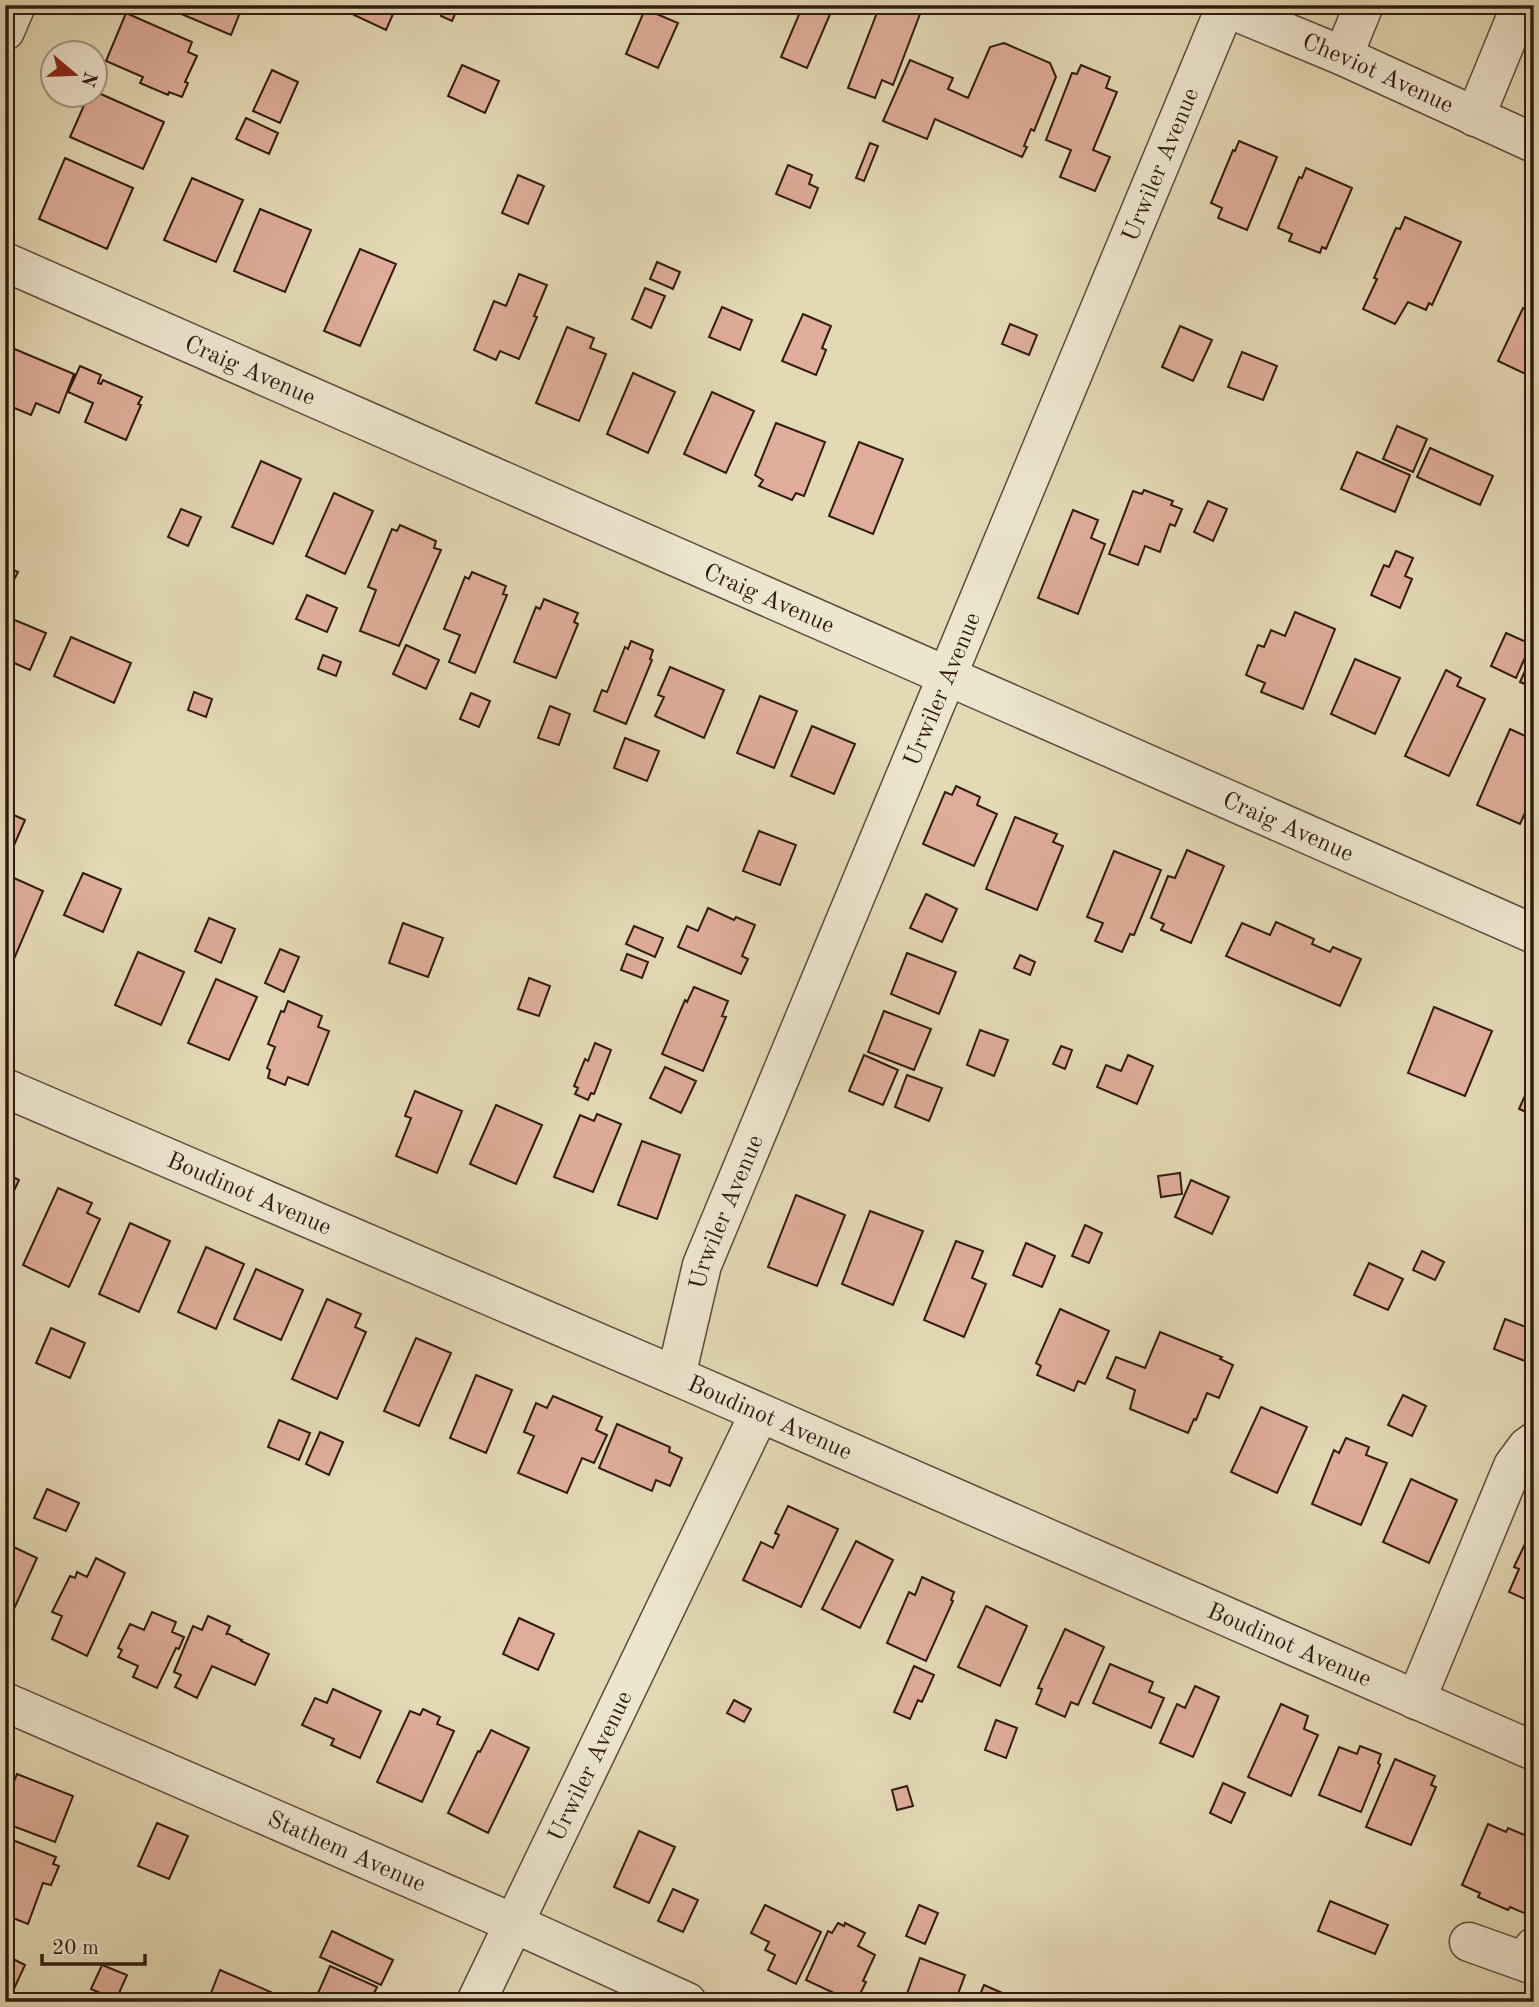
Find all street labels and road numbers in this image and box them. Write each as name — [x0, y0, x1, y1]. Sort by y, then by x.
street label: Cheviot Avenue — [1298, 30, 1457, 119]
street label: Urwiler Avenue — [1119, 85, 1204, 246]
street label: Craig Avenue — [181, 332, 319, 411]
street label: Craig Avenue — [700, 561, 838, 639]
street label: Urwiler Avenue — [901, 609, 986, 770]
street label: Craig Avenue — [1219, 789, 1357, 867]
street label: Urwiler Avenue — [687, 1132, 769, 1292]
street label: Boudinot Avenue — [163, 1149, 335, 1241]
street label: Boudinot Avenue — [684, 1373, 855, 1465]
street label: Boudinot Avenue — [1203, 1600, 1375, 1692]
street label: Urwiler Avenue — [545, 1688, 638, 1846]
street label: Stathem Avenue — [264, 1808, 429, 1897]

